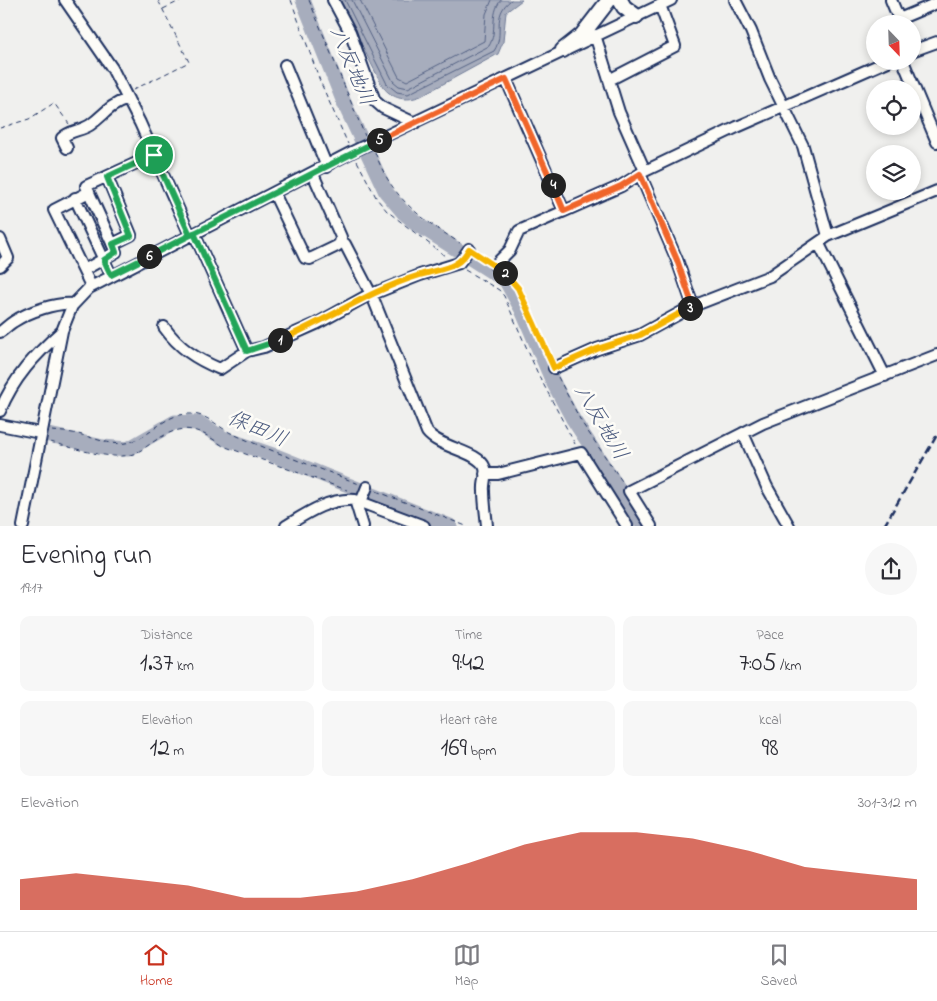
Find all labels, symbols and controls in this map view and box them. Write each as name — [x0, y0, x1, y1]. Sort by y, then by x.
north arrow — [866, 15, 921, 70]
map controls — [866, 15, 921, 200]
water label: 八反地川 — [321, 22, 381, 111]
button: locate — [866, 80, 921, 135]
pin: 5 — [366, 128, 392, 152]
text: 5 — [375, 130, 384, 151]
pin — [133, 134, 175, 176]
icon: arrive — [140, 141, 168, 169]
button: layers — [866, 145, 921, 200]
pin: 4 — [540, 172, 566, 198]
text: 4 — [551, 175, 556, 196]
pin: 6 — [136, 244, 162, 268]
text: 6 — [146, 246, 153, 267]
pin: 2 — [492, 260, 518, 286]
text: 2 — [502, 263, 509, 284]
pin: 3 — [678, 296, 702, 320]
text: 3 — [688, 298, 693, 319]
pin: 1 — [268, 328, 292, 352]
text: 1 — [278, 330, 283, 351]
water label: 八反地川 — [566, 379, 635, 467]
water label: 保田川 — [222, 404, 292, 456]
text: Evening run — [20, 536, 152, 577]
button: share — [865, 543, 917, 595]
text: 19:17 — [20, 576, 43, 600]
text: Distance — [141, 625, 193, 646]
text: Time — [455, 625, 482, 646]
text: Pace — [756, 625, 784, 646]
text: 1.37 — [140, 646, 173, 682]
text: 9:42 — [452, 646, 485, 682]
text: 7:05 — [739, 646, 777, 682]
text: km — [173, 656, 194, 677]
text: /km — [777, 656, 801, 677]
text: Elevation — [141, 710, 193, 731]
text: Heart rate — [440, 710, 497, 731]
text: kcal — [759, 710, 781, 731]
text: 12 — [149, 731, 170, 767]
text: 169 — [441, 731, 467, 767]
text: 98 — [762, 731, 779, 767]
text: m — [170, 741, 184, 762]
text: bpm — [467, 741, 496, 762]
text: Elevation — [20, 791, 79, 815]
text: 301–312 m — [858, 791, 917, 815]
tab: Home — [140, 941, 173, 992]
tab: Map — [453, 941, 481, 992]
tab: Saved — [760, 941, 797, 992]

